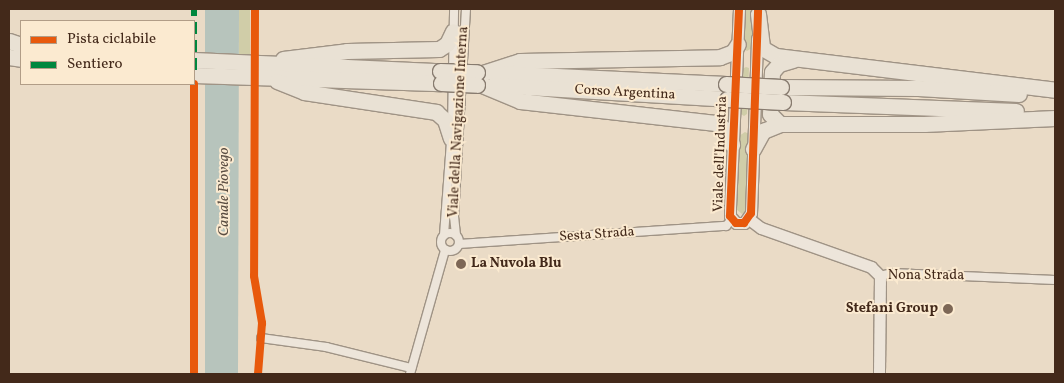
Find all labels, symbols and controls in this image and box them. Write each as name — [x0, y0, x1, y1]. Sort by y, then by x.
legend — [20, 20, 195, 85]
street label: Viale della Navigazione Interna — [446, 26, 472, 218]
text: Pista ciclabile — [67, 29, 156, 50]
text: Sentiero — [67, 54, 123, 75]
street label: Corso Argentina — [574, 82, 676, 104]
street label: Viale dell'Industria — [711, 96, 731, 212]
water label: Canale Piovego — [216, 148, 234, 236]
street label: Sesta Strada — [559, 224, 635, 246]
place label: La Nuvola Blu — [471, 256, 562, 272]
marker: La Nuvola Blu — [455, 258, 467, 270]
street label: Nona Strada — [888, 268, 964, 284]
place label: Stefani Group — [846, 301, 938, 317]
marker: Stefani Group — [942, 303, 954, 315]

